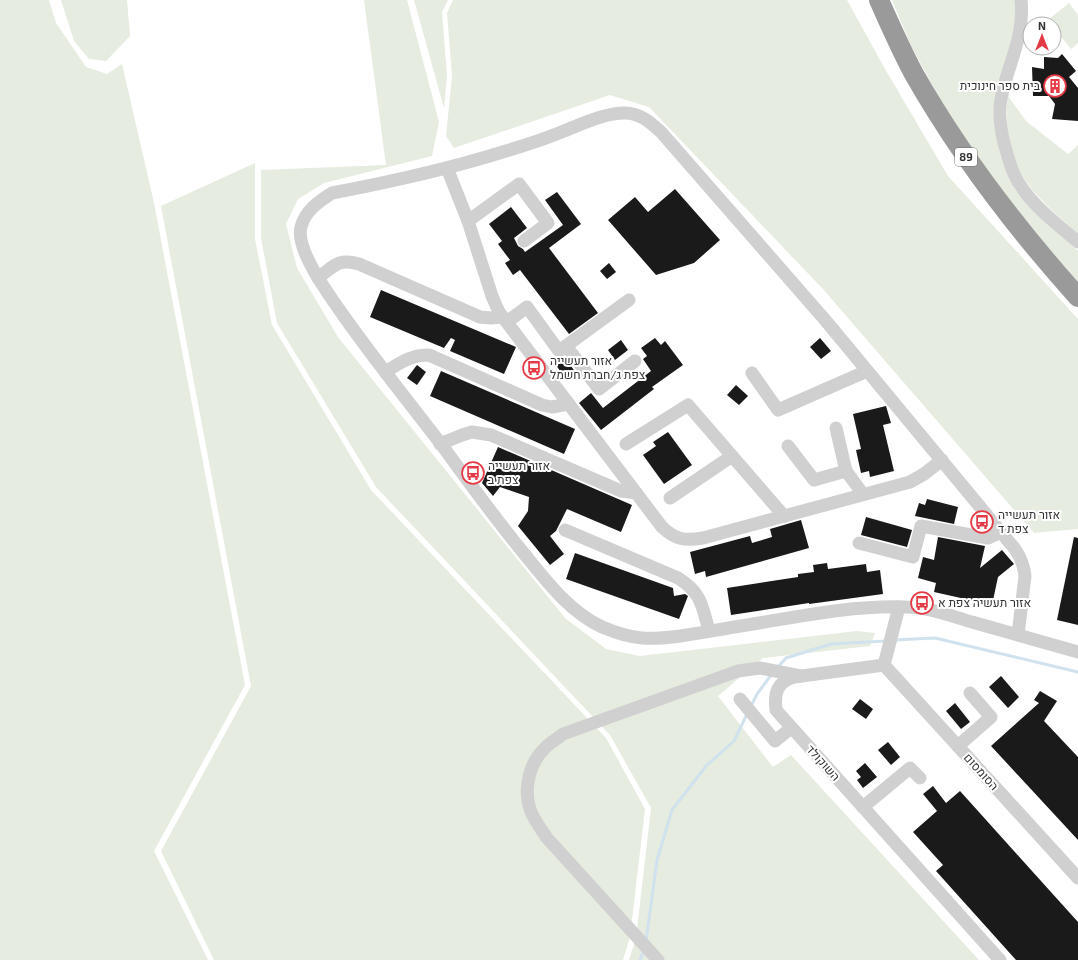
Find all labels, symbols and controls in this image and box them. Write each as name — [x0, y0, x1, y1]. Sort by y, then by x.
north arrow — [1022, 16, 1062, 56]
text: N — [1038, 19, 1046, 32]
building icon: בית ספר חינוכית — [1042, 73, 1068, 99]
place label: בית ספר חינוכית — [960, 78, 1041, 92]
road number: 89 — [955, 148, 977, 166]
place label: אזור תעשייה צפת ג/חברת חשמל — [550, 353, 646, 381]
bus stop icon: אזור תעשייה צפת ג/חברת חשמל — [521, 355, 547, 381]
place label: אזור תעשייה צפת ב — [488, 458, 551, 486]
bus stop icon: אזור תעשייה צפת ב — [460, 460, 486, 486]
place label: אזור תעשייה צפת ד — [998, 507, 1061, 535]
bus stop icon: אזור תעשייה צפת ד — [969, 509, 995, 535]
bus stop icon: אזור תעשיה צפת א — [909, 590, 935, 616]
place label: אזור תעשיה צפת א — [938, 595, 1032, 609]
street label: השוקולד — [804, 741, 844, 783]
street label: הסומסום — [962, 750, 1002, 793]

